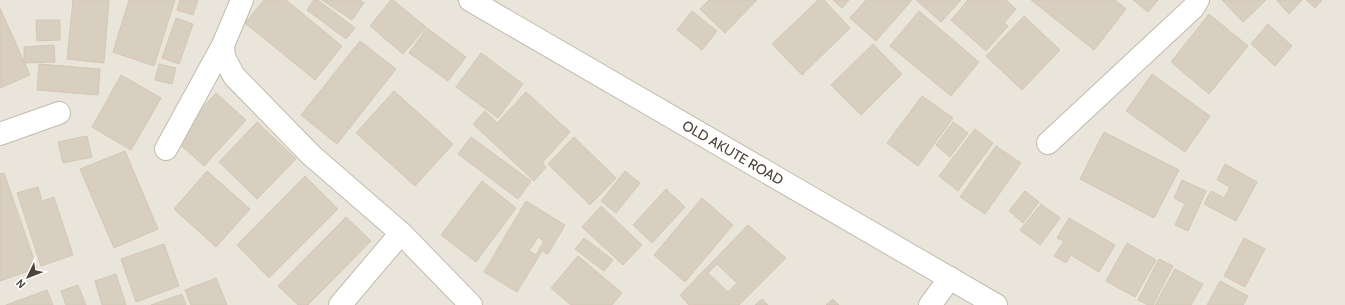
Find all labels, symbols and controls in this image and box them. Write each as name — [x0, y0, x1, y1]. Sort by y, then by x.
street label: OLD AKUTE ROAD — [679, 116, 787, 189]
north arrow — [8, 257, 48, 297]
text: N — [13, 276, 28, 291]

